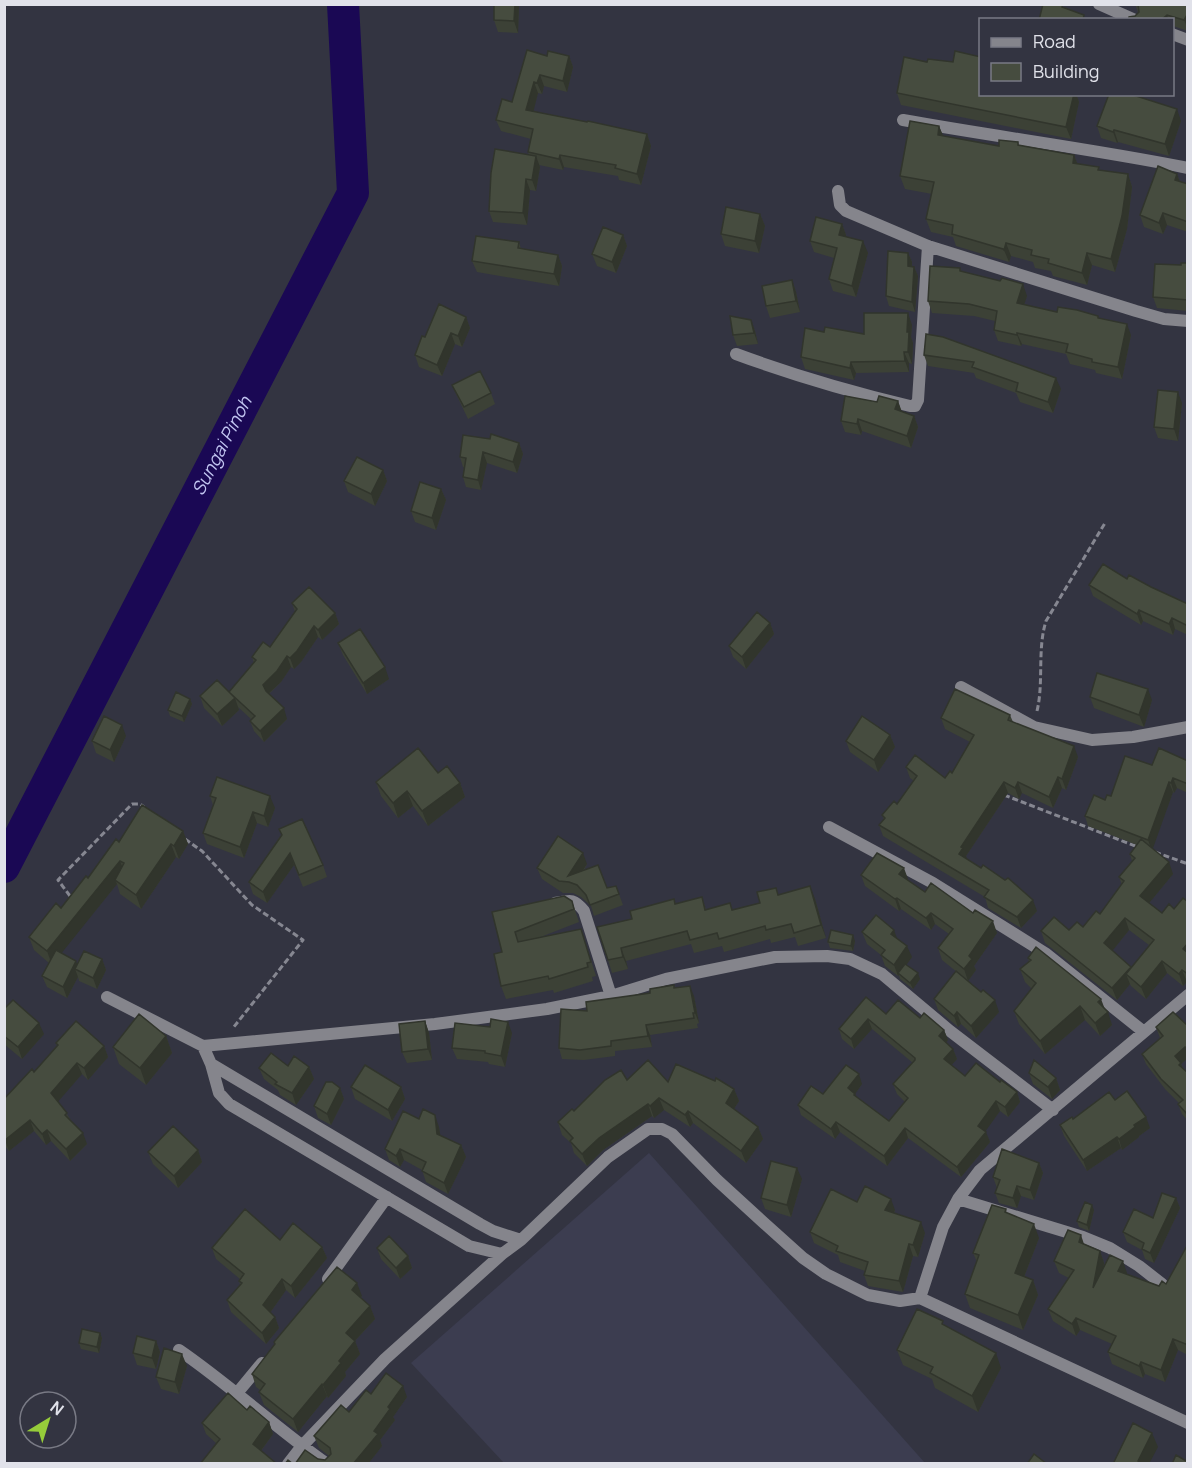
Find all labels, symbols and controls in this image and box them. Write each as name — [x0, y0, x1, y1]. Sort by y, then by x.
legend — [979, 18, 1174, 96]
text: Road — [1033, 29, 1076, 53]
text: Building — [1033, 59, 1099, 83]
water label: Sungai Pinoh — [186, 391, 257, 499]
north arrow — [18, 1390, 78, 1450]
text: N — [46, 1396, 69, 1420]

